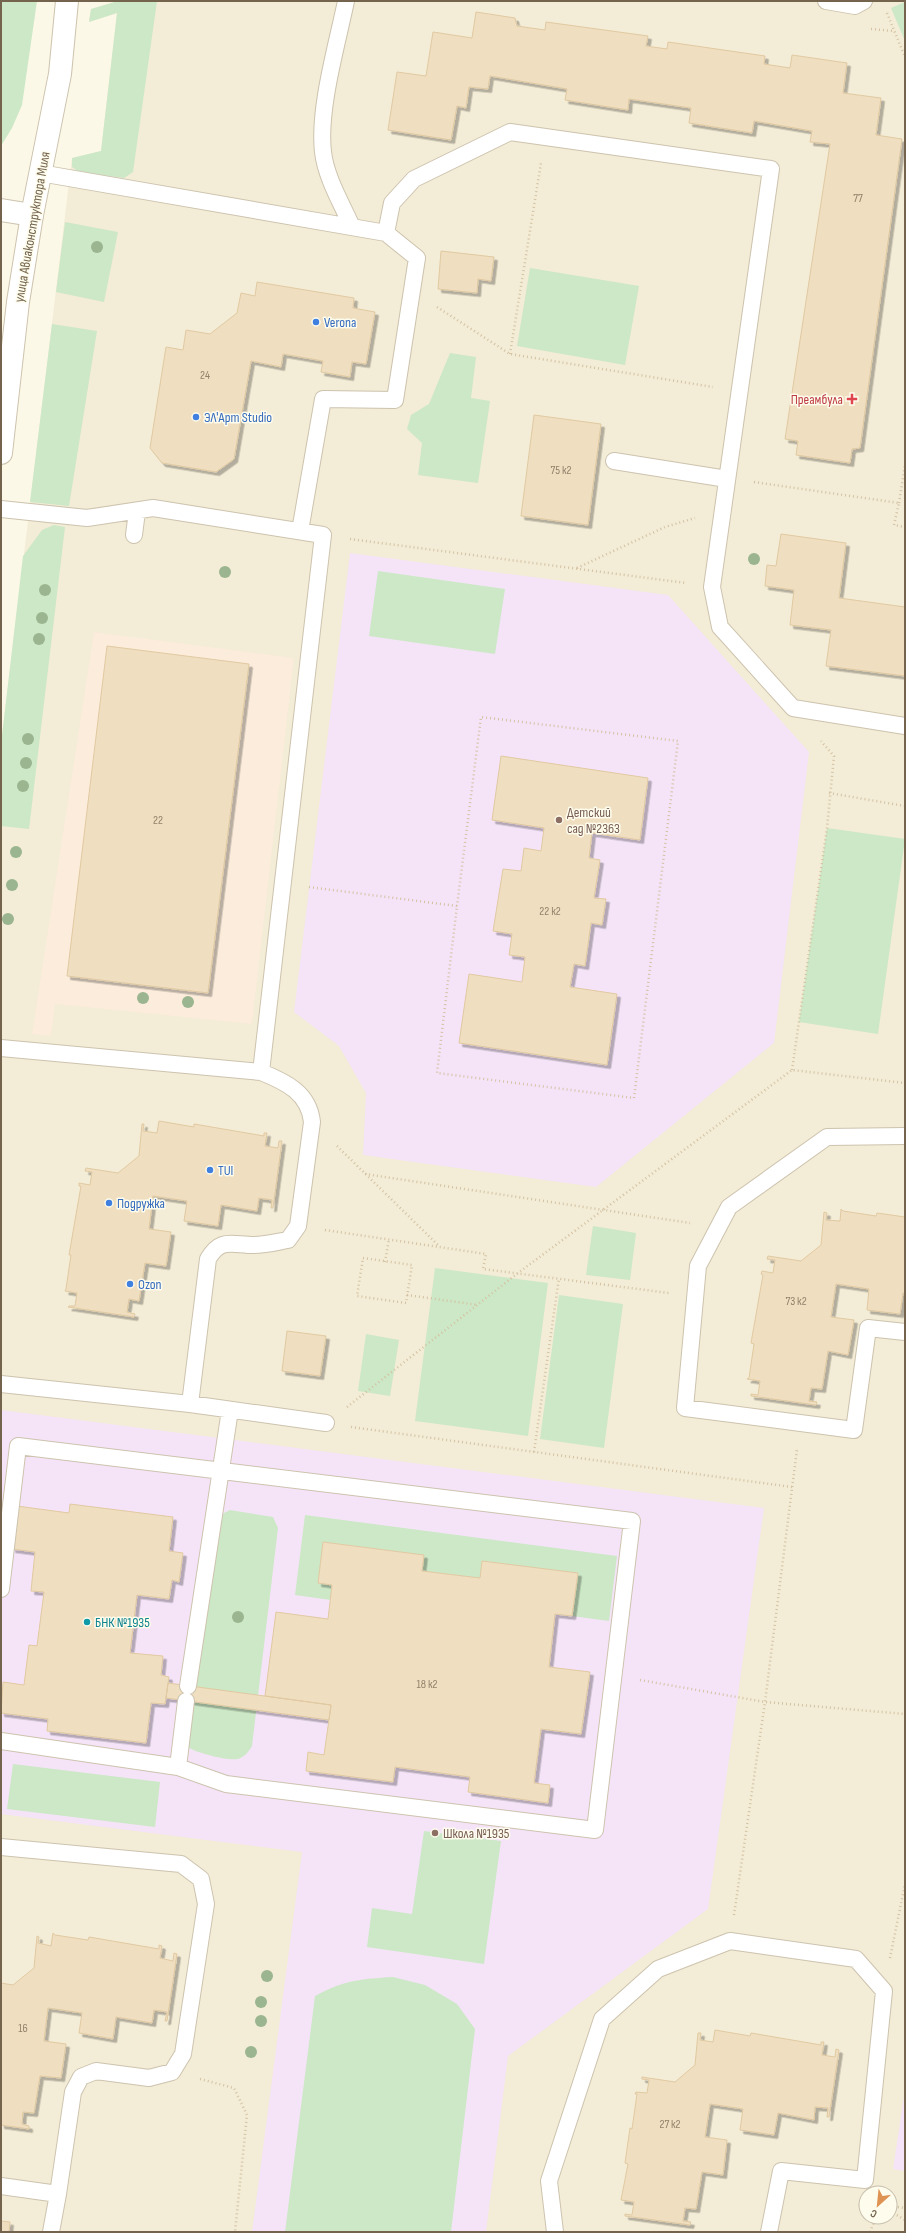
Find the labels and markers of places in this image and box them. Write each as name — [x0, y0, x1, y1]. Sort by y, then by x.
place label: Verona — [324, 314, 356, 331]
marker: Verona — [311, 317, 321, 327]
place label: Преамбула — [791, 391, 843, 408]
marker: Преамбула — [846, 393, 858, 405]
place label: ЭЛ'Арт Studio — [204, 409, 272, 426]
marker: ЭЛ'Арт Studio — [191, 412, 201, 422]
place label: Детский сад №2363 — [567, 804, 620, 837]
marker: Детский сад №2363 — [554, 815, 564, 825]
place label: TUI — [218, 1162, 233, 1179]
marker: TUI — [205, 1165, 215, 1175]
place label: Подружка — [117, 1195, 165, 1212]
marker: Подружка — [104, 1198, 114, 1208]
place label: Ozon — [138, 1276, 162, 1293]
marker: Ozon — [125, 1279, 135, 1289]
place label: БНК №1935 — [95, 1614, 150, 1631]
marker: БНК №1935 — [82, 1617, 92, 1627]
place label: Школа №1935 — [443, 1825, 510, 1842]
marker: Школа №1935 — [430, 1828, 440, 1838]

